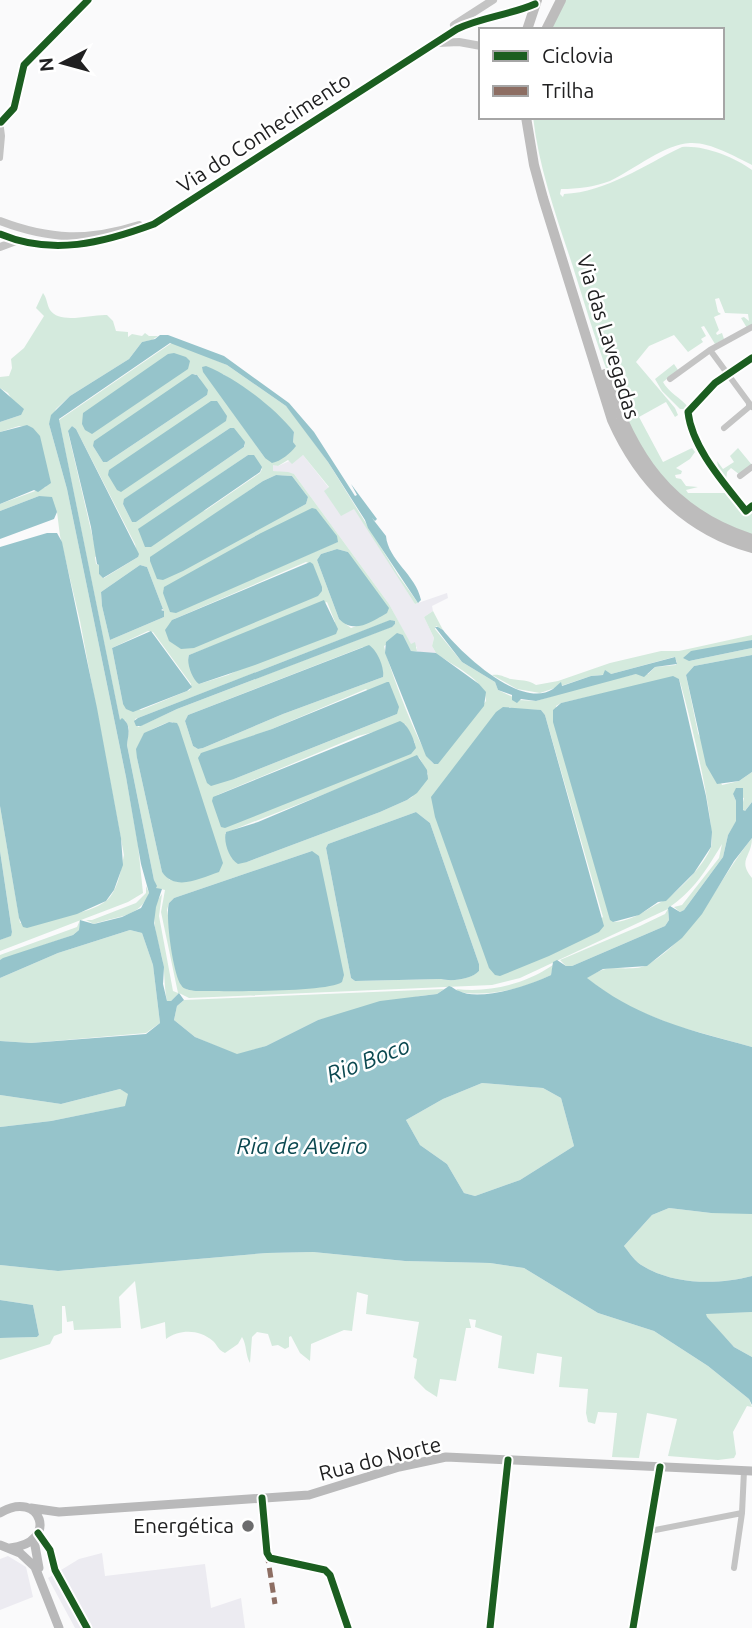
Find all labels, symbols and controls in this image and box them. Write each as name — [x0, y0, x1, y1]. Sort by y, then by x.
north arrow — [28, 28, 98, 98]
legend — [479, 28, 724, 119]
text: Ciclovia — [542, 43, 614, 67]
text: N — [34, 57, 58, 73]
street label: Via do Conhecimento — [172, 67, 355, 197]
text: Trilha — [542, 78, 594, 102]
street label: Via das Lavegadas — [573, 252, 645, 422]
water label: Rio Boco — [323, 1032, 413, 1087]
water label: Ria de Aveiro — [237, 1133, 367, 1158]
street label: Rua do Norte — [316, 1431, 443, 1485]
place label: Energética — [133, 1513, 234, 1537]
marker: Energética — [240, 1518, 256, 1534]

